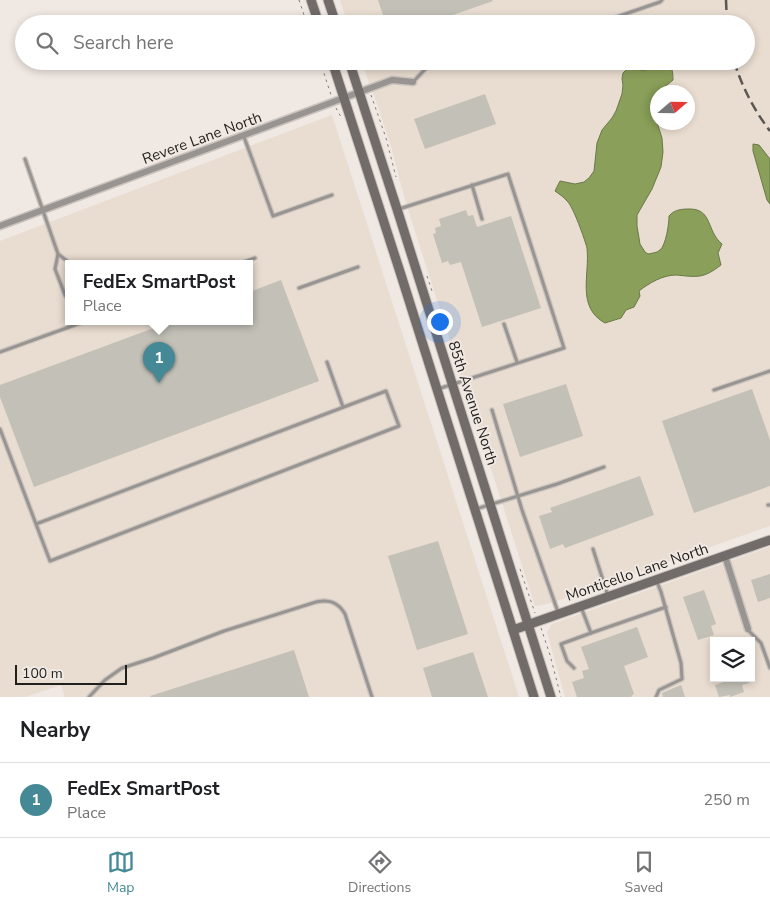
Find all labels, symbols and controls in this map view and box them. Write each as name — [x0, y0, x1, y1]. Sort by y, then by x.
search box — [15, 15, 755, 70]
icon: search — [33, 29, 61, 57]
text: Search here — [73, 30, 174, 56]
north arrow — [650, 85, 695, 130]
street label: Revere Lane North — [139, 107, 265, 169]
popup — [65, 260, 253, 325]
text: FedEx SmartPost — [83, 269, 235, 295]
text: Place — [83, 295, 122, 317]
your location — [427, 309, 453, 335]
street label: 85th Avenue North — [443, 338, 503, 468]
pin: 1 — [143, 342, 175, 383]
street label: Monticello Lane North — [563, 538, 711, 606]
map controls — [710, 637, 755, 682]
button: layers — [710, 637, 755, 682]
scale bar — [15, 662, 128, 685]
text: 100 m — [22, 664, 63, 683]
text: Nearby — [20, 716, 90, 744]
text: FedEx SmartPost — [67, 776, 220, 802]
text: 1 — [31, 789, 41, 811]
text: 250 m — [703, 789, 750, 811]
text: Place — [67, 802, 106, 824]
tab: Map — [107, 848, 135, 897]
tab: Directions — [348, 848, 411, 897]
tab: Saved — [625, 848, 663, 897]

